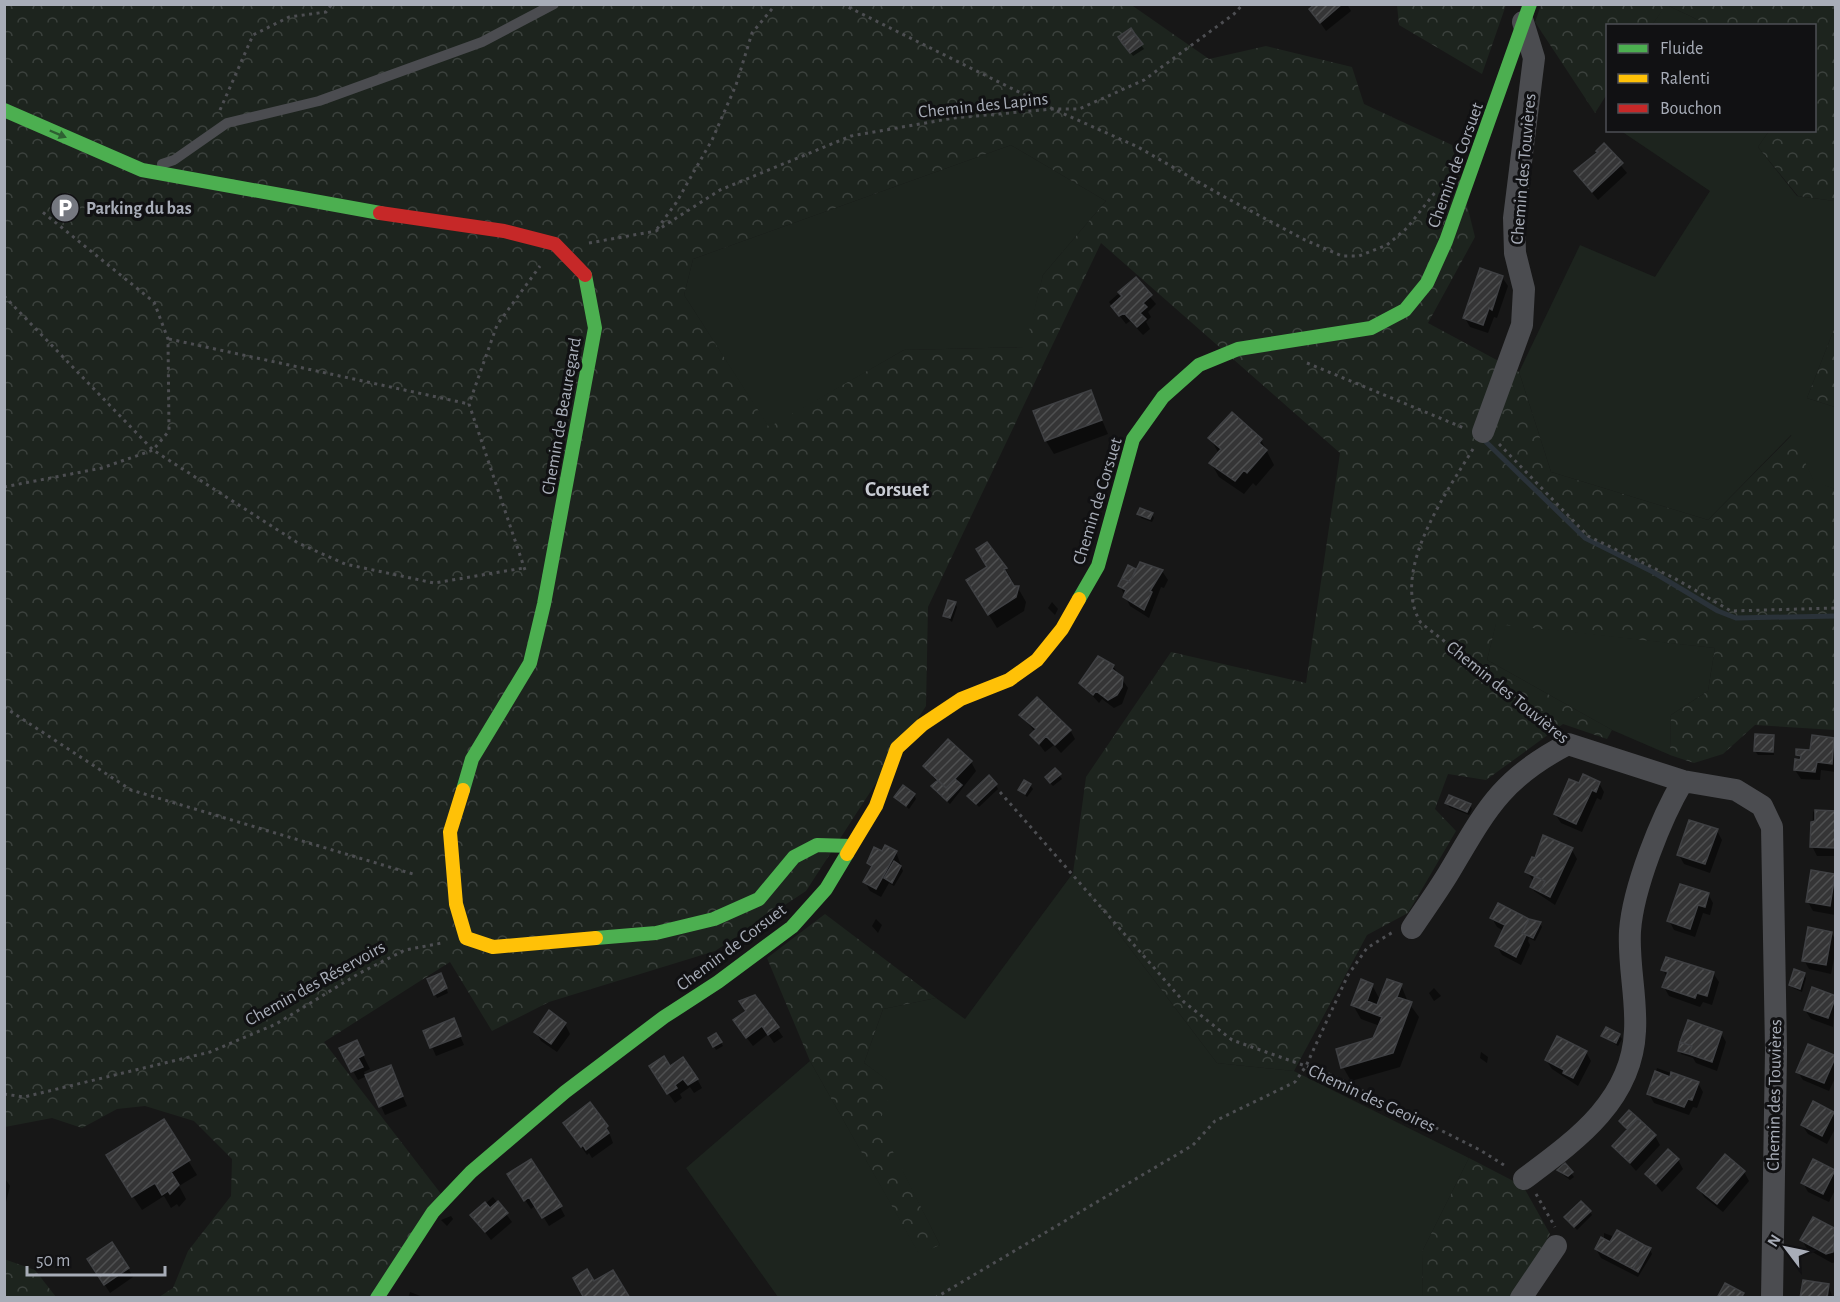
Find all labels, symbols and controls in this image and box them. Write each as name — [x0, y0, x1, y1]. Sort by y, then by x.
legend — [1606, 24, 1816, 132]
text: Fluide — [1660, 40, 1703, 58]
text: Ralenti — [1660, 70, 1710, 88]
street label: Chemin des Lapins — [917, 90, 1049, 122]
street label: Chemin des Touvières — [1508, 93, 1540, 245]
street label: Chemin de Corsuet — [1425, 100, 1487, 230]
text: Bouchon — [1660, 100, 1722, 118]
one-way arrow — [49, 130, 66, 139]
parking icon: Parking du bas — [49, 192, 81, 224]
place label: Parking du bas — [86, 200, 192, 218]
street label: Chemin de Beauregard — [539, 336, 585, 496]
street label: Chemin de Corsuet — [1070, 435, 1126, 567]
district label: Corsuet — [865, 479, 929, 500]
street label: Chemin des Touvières — [1443, 638, 1572, 748]
street label: Chemin de Corsuet — [673, 901, 790, 995]
street label: Chemin des Réservoirs — [242, 938, 388, 1030]
street label: Chemin des Touvières — [1765, 1019, 1785, 1171]
street label: Chemin des Geoires — [1305, 1062, 1438, 1136]
north arrow — [1756, 1218, 1816, 1278]
text: N — [1764, 1232, 1784, 1250]
scale bar — [27, 1239, 165, 1277]
text: 50 m — [36, 1252, 70, 1270]

